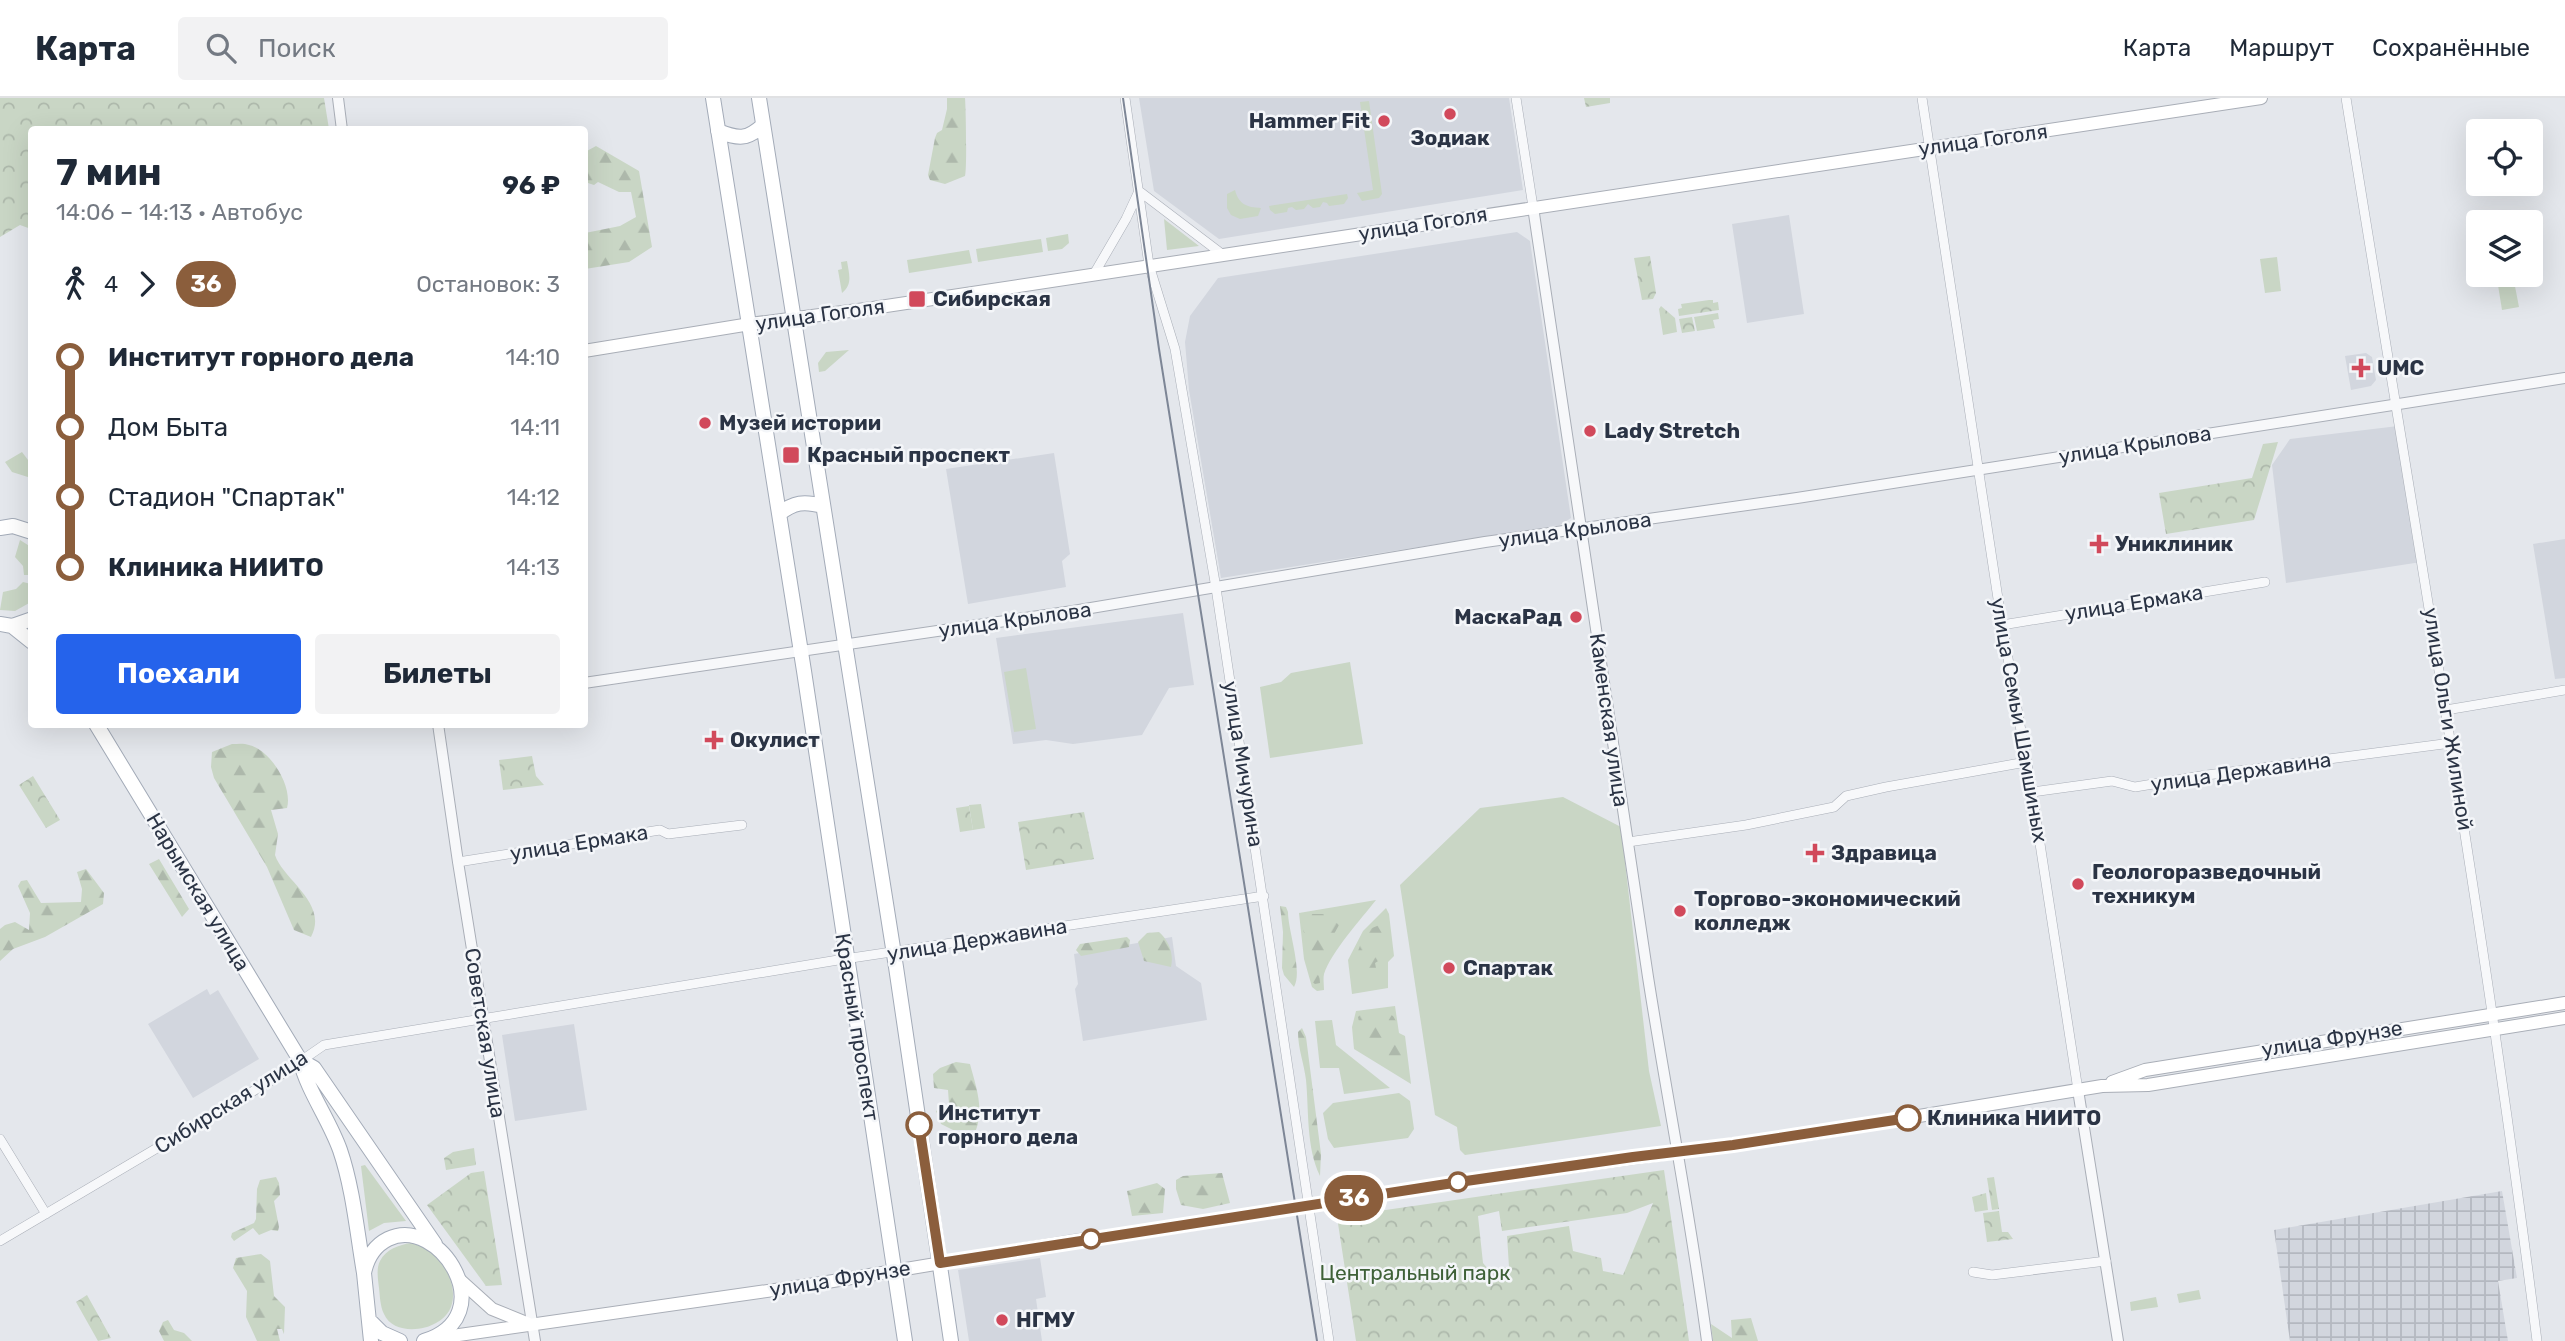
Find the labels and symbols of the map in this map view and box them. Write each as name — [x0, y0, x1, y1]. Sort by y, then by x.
marker: Зодиак — [1442, 106, 1458, 122]
place label: Hammer Fit — [1249, 108, 1370, 133]
marker: Hammer Fit — [1376, 113, 1392, 129]
street label: улица Гоголя — [1917, 118, 2049, 161]
place label: Зодиак — [1410, 125, 1490, 150]
street label: улица Гоголя — [1357, 201, 1489, 246]
place label: Сибирская — [933, 286, 1051, 311]
marker: Сибирская — [907, 289, 927, 309]
street label: улица Гоголя — [754, 293, 886, 336]
place label: UMC — [2377, 355, 2425, 380]
marker: UMC — [2351, 358, 2371, 378]
place label: Музей истории — [719, 410, 881, 435]
marker: Музей истории — [697, 415, 713, 431]
place label: Lady Stretch — [1604, 418, 1740, 443]
street label: улица Крылова — [2057, 420, 2213, 469]
marker: Lady Stretch — [1582, 423, 1598, 439]
place label: Красный проспект — [807, 442, 1010, 467]
marker: Красный проспект — [781, 445, 801, 465]
street label: улица Крылова — [1497, 506, 1653, 553]
place label: Униклиник — [2115, 531, 2234, 556]
marker: Униклиник — [2089, 534, 2109, 554]
street label: улица Ермака — [2063, 579, 2205, 626]
street label: улица Семьи Шамшиных — [1986, 595, 2053, 844]
street label: улица Крылова — [937, 596, 1093, 643]
place label: МаскаРад — [1454, 604, 1562, 629]
street label: улица Ольги Жилиной — [2419, 606, 2478, 832]
marker: МаскаРад — [1568, 609, 1584, 625]
street label: Каменская улица — [1585, 631, 1634, 808]
street label: улица Мичурина — [1218, 679, 1269, 849]
place label: Окулист — [730, 727, 820, 752]
marker: Окулист — [704, 730, 724, 750]
street label: улица Державина — [2149, 746, 2333, 797]
street label: Нарымская улица — [141, 808, 255, 975]
street label: улица Ермака — [508, 819, 650, 866]
place label: Здравица — [1831, 840, 1937, 865]
marker: Здравица — [1805, 843, 1825, 863]
place label: Геологоразведочный техникум — [2092, 859, 2321, 908]
marker: Геологоразведочный техникум — [2070, 876, 2086, 892]
place label: Торгово-экономический колледж — [1694, 886, 1961, 935]
marker: Торгово-экономический колледж — [1672, 903, 1688, 919]
street label: улица Державина — [885, 913, 1069, 966]
street label: Красный проспект — [830, 931, 885, 1123]
street label: Советская улица — [460, 946, 511, 1120]
place label: Спартак — [1463, 955, 1554, 980]
marker: Спартак — [1441, 960, 1457, 976]
street label: улица Фрунзе — [2260, 1015, 2404, 1062]
street label: Сибирская улица — [150, 1044, 312, 1159]
place label: Институт горного дела — [938, 1100, 1078, 1149]
marker: Клиника НИИТО — [1895, 1105, 1921, 1131]
place label: Клиника НИИТО — [1927, 1105, 2101, 1130]
marker: Институт горного дела — [906, 1112, 932, 1138]
unlabelled marker — [1448, 1172, 1468, 1192]
line badge: 36 — [1322, 1175, 1386, 1221]
unlabelled marker — [1081, 1229, 1101, 1249]
street label: улица Фрунзе — [768, 1255, 912, 1302]
park label: Центральный парк — [1320, 1260, 1510, 1285]
place label: НГМУ — [1016, 1307, 1075, 1332]
marker: НГМУ — [994, 1312, 1010, 1328]

